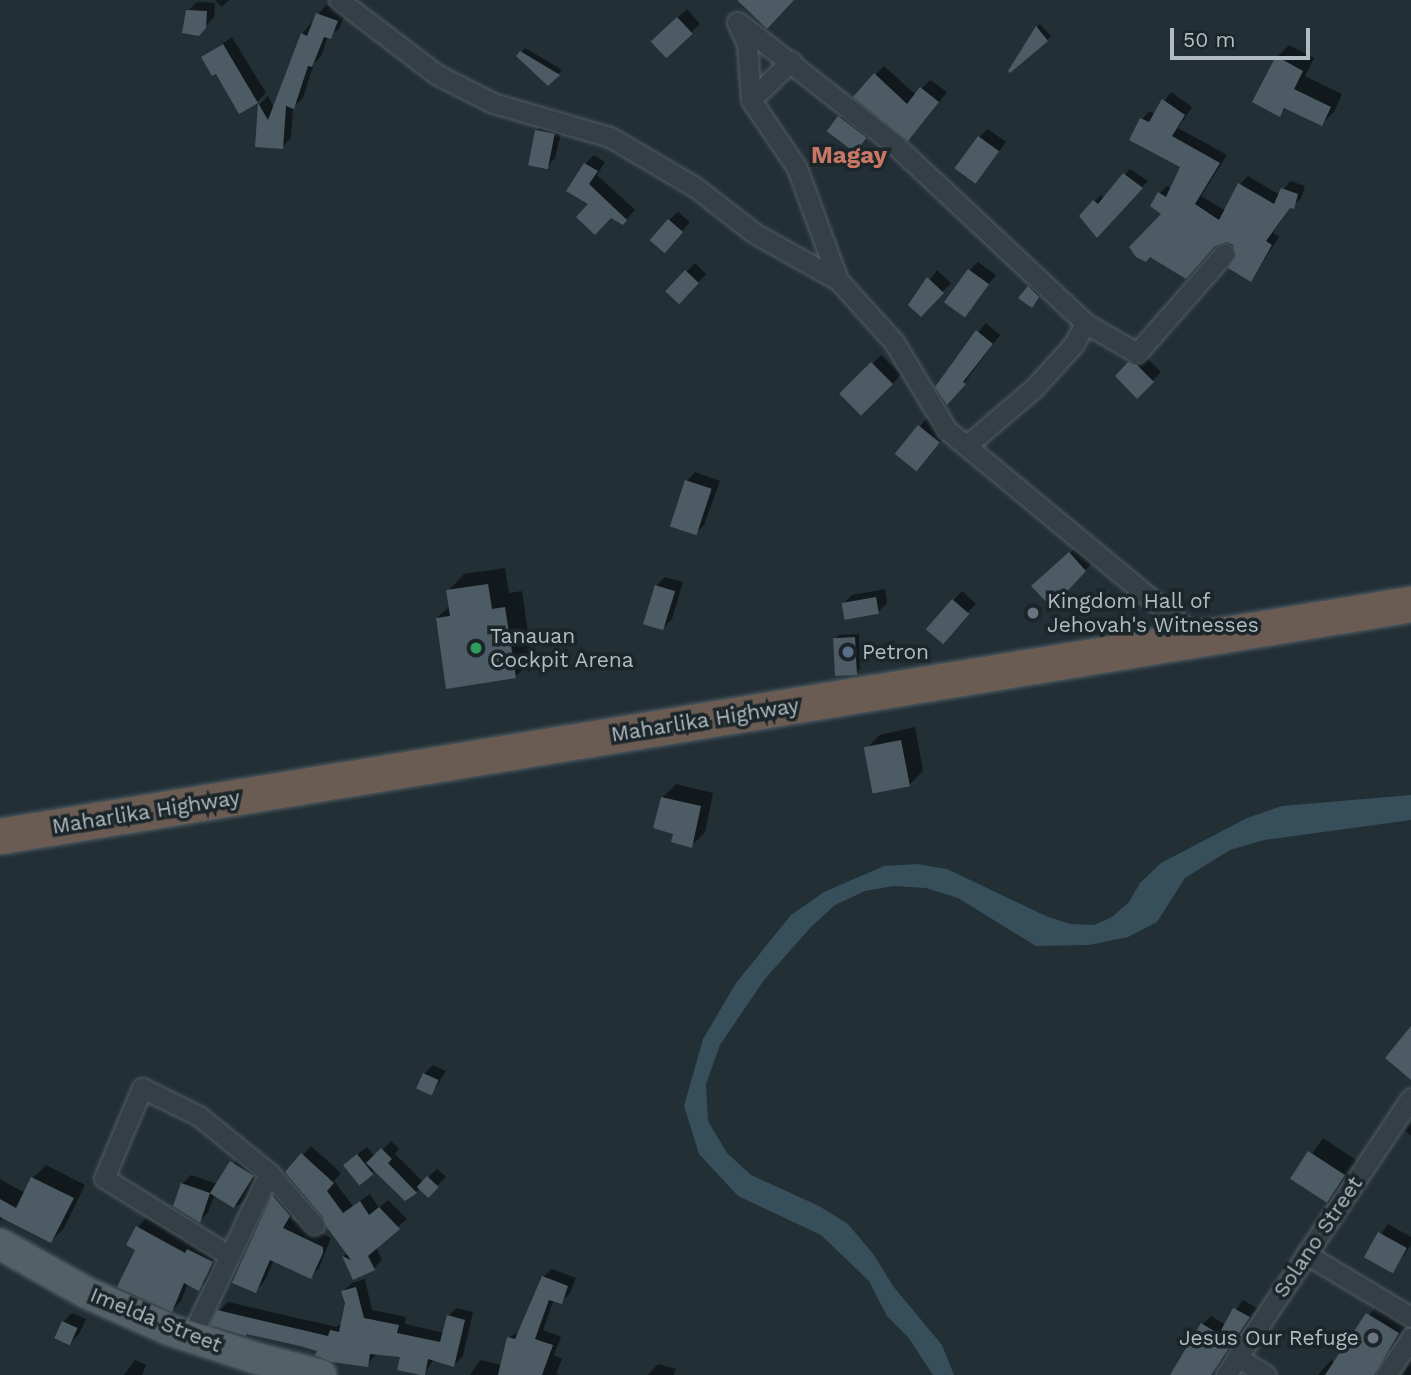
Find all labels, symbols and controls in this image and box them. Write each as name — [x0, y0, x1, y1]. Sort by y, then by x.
scale bar — [1173, 14, 1313, 58]
text: 50 m — [1183, 27, 1235, 52]
district label: Magay — [811, 142, 887, 170]
place label: Kingdom Hall of Jehovah's Witnesses — [1047, 588, 1259, 638]
marker: Kingdom Hall of Jehovah's Witnesses — [1025, 605, 1041, 621]
place label: Tanauan Cockpit Arena — [490, 623, 634, 673]
place label: Petron — [862, 639, 929, 665]
marker: Tanauan Cockpit Arena — [468, 640, 484, 656]
marker: Petron — [840, 644, 856, 660]
street label: Maharlika Highway — [609, 693, 801, 747]
street label: Maharlika Highway — [50, 785, 242, 839]
street label: Solano Street — [1268, 1172, 1368, 1302]
street label: Imelda Street — [86, 1282, 226, 1358]
place label: Jesus Our Refuge — [1178, 1325, 1359, 1351]
marker: Jesus Our Refuge — [1365, 1330, 1381, 1346]

